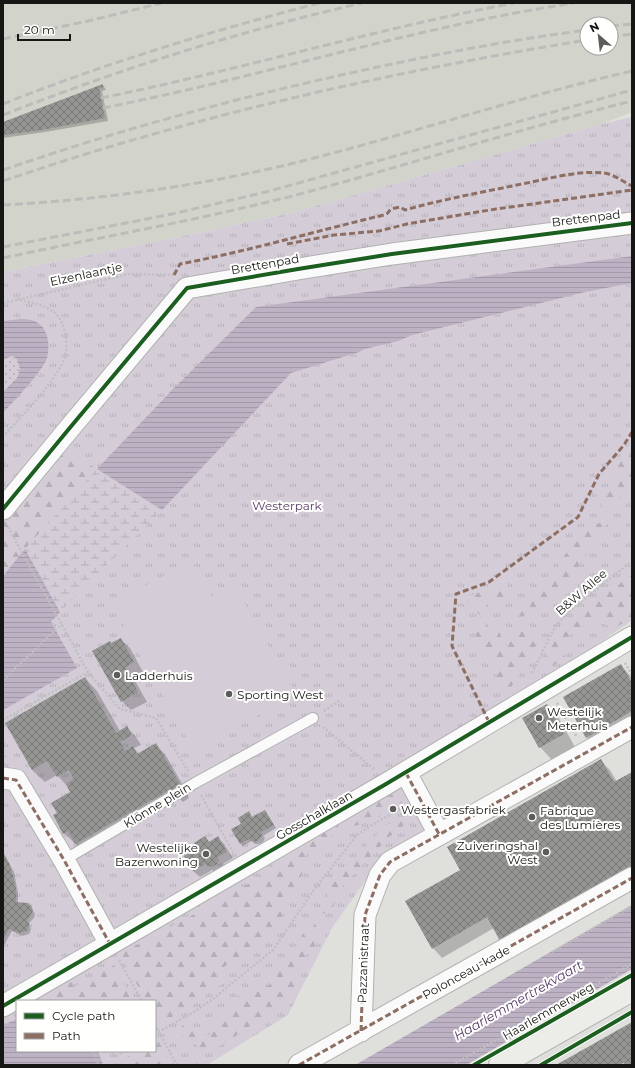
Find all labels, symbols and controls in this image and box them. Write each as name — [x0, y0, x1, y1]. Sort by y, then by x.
scale bar — [18, 16, 70, 42]
north arrow — [579, 16, 619, 56]
text: N — [587, 19, 602, 35]
text: 20 m — [24, 22, 55, 37]
street label: Brettenpad — [551, 206, 621, 230]
street label: Brettenpad — [230, 251, 300, 277]
street label: Elzenlaantje — [48, 259, 124, 289]
park label: Westerpark — [252, 498, 323, 513]
street label: B&W Allee — [552, 566, 610, 618]
place label: Ladderhuis — [125, 668, 193, 683]
marker: Ladderhuis — [112, 670, 122, 680]
place label: Sporting West — [237, 687, 323, 702]
marker: Sporting West — [224, 689, 234, 699]
place label: Westelijk Meterhuis — [547, 704, 608, 733]
marker: Westelijk Meterhuis — [534, 713, 544, 723]
street label: Klönne plein — [121, 779, 193, 831]
street label: Gosschalklaan — [273, 787, 355, 843]
place label: Westergasfabriek — [401, 802, 507, 817]
place label: Fabrique des Lumières — [540, 803, 621, 832]
marker: Westergasfabriek — [388, 804, 398, 814]
marker: Fabrique des Lumières — [527, 812, 537, 822]
place label: Zuiveringshal West — [457, 838, 538, 867]
place label: Westelijke Bazenwoning — [115, 840, 198, 869]
marker: Zuiveringshal West — [541, 847, 551, 857]
marker: Westelijke Bazenwoning — [201, 849, 211, 859]
street label: Pazzanistraat — [354, 922, 372, 1003]
street label: Polonceau-kade — [420, 942, 512, 1002]
water label: Haarlemmertrekvaart — [451, 956, 586, 1043]
street label: Haarlemmerweg — [500, 979, 596, 1043]
legend — [16, 1000, 156, 1052]
text: Cycle path — [52, 1008, 115, 1023]
text: Path — [52, 1028, 81, 1043]

